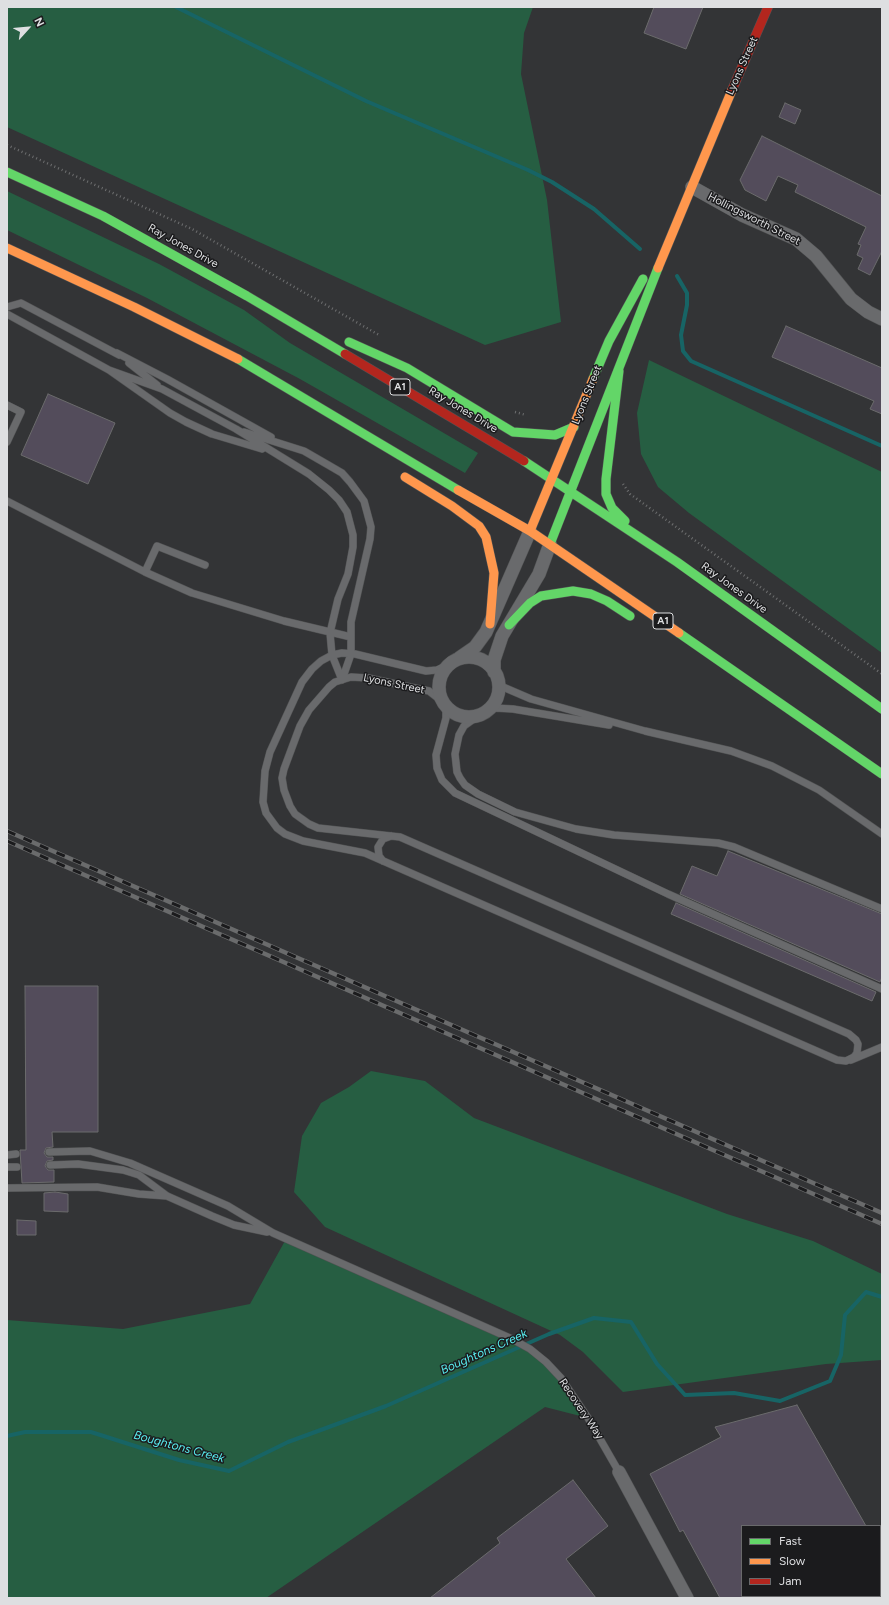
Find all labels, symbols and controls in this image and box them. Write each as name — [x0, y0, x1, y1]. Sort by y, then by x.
north arrow — [8, 8, 48, 48]
text: N — [31, 16, 47, 29]
street label: Lyons Street — [723, 35, 761, 97]
street label: Hollingsworth Street — [705, 190, 803, 248]
street label: Ray Jones Drive — [146, 221, 220, 271]
street label: Lyons Street — [569, 364, 605, 426]
road number: A1 — [390, 379, 410, 395]
street label: Ray Jones Drive — [426, 384, 500, 436]
street label: Ray Jones Drive — [698, 560, 770, 616]
road number: A1 — [653, 613, 673, 629]
street label: Lyons Street — [362, 671, 426, 697]
water label: Boughtons Creek — [438, 1326, 530, 1378]
street label: Recovery Way — [556, 1376, 606, 1442]
water label: Boughtons Creek — [132, 1428, 226, 1466]
legend — [741, 1525, 881, 1597]
text: Fast — [779, 1534, 802, 1548]
text: Slow — [779, 1554, 805, 1568]
text: Jam — [779, 1574, 802, 1588]

